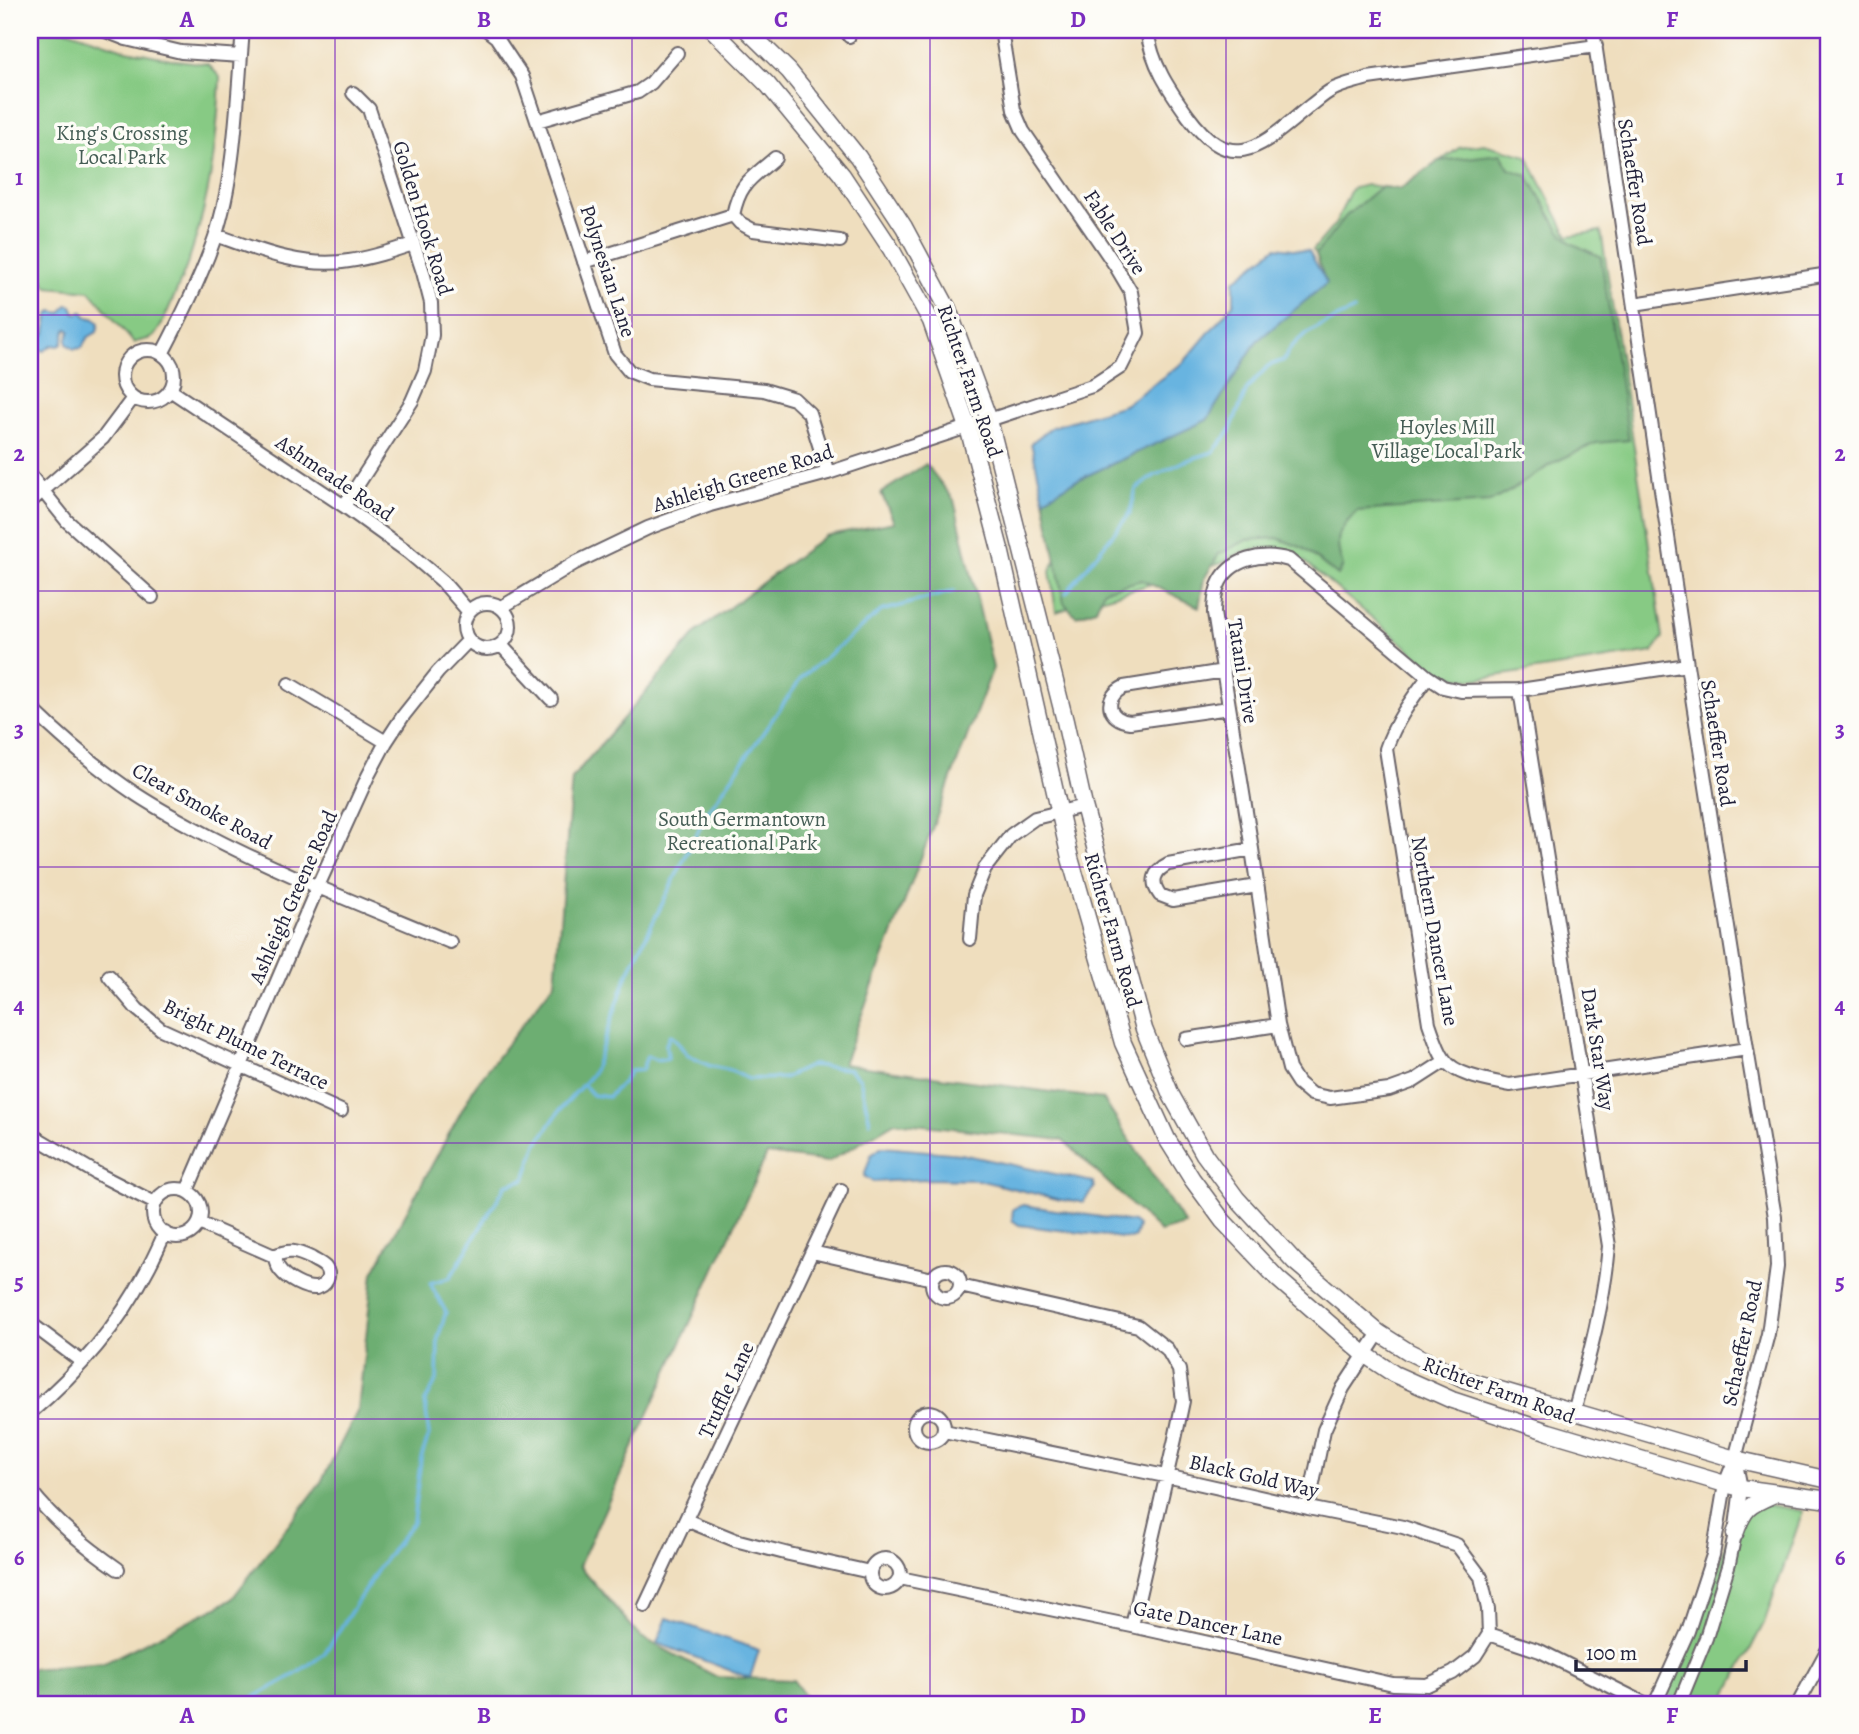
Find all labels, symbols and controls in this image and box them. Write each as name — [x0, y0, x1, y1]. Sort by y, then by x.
text: A — [179, 4, 195, 35]
text: B — [477, 4, 491, 35]
text: C — [774, 4, 788, 35]
text: D — [1070, 4, 1086, 35]
text: E — [1368, 4, 1382, 35]
text: F — [1666, 4, 1679, 35]
street label: Schaeffer Road — [1611, 116, 1659, 248]
park label: King's Crossing Local Park — [56, 119, 189, 171]
street label: Golden Hook Road — [386, 137, 460, 299]
text: 1 — [15, 162, 23, 193]
text: 1 — [1836, 162, 1844, 193]
street label: Fable Drive — [1077, 184, 1153, 280]
street label: Polynesian Lane — [573, 201, 643, 341]
street label: Richter Farm Road — [931, 301, 1010, 462]
park label: Hoyles Mill Village Local Park — [1371, 413, 1523, 465]
street label: Ashmeade Road — [269, 427, 400, 528]
street label: Ashleigh Greene Road — [648, 437, 837, 519]
text: 2 — [13, 438, 25, 469]
text: 2 — [1834, 438, 1846, 469]
street label: Tatani Drive — [1221, 617, 1265, 725]
street label: Schaeffer Road — [1694, 677, 1742, 809]
text: 3 — [14, 714, 24, 745]
text: 3 — [1835, 714, 1845, 745]
street label: Clear Smoke Road — [127, 756, 278, 856]
street label: Ashleigh Greene Road — [242, 805, 344, 989]
park label: South Germantown Recreational Park — [658, 805, 826, 857]
street label: Northern Dancer Lane — [1405, 834, 1465, 1028]
street label: Richter Farm Road — [1077, 849, 1149, 1012]
street label: Dark Star Way — [1574, 986, 1622, 1113]
text: 4 — [14, 990, 25, 1021]
text: 4 — [1835, 990, 1846, 1021]
street label: Bright Plume Terrace — [158, 992, 334, 1096]
text: 5 — [14, 1266, 24, 1297]
text: 5 — [1835, 1266, 1845, 1297]
street label: Schaeffer Road — [1715, 1277, 1769, 1409]
street label: Truffle Lane — [691, 1337, 761, 1443]
street label: Richter Farm Road — [1419, 1349, 1580, 1431]
street label: Black Gold Way — [1186, 1447, 1322, 1505]
text: 6 — [14, 1542, 25, 1573]
text: 6 — [1835, 1542, 1846, 1573]
street label: Gate Dancer Lane — [1131, 1594, 1285, 1652]
scale bar — [1576, 1629, 1745, 1673]
text: 100 m — [1586, 1639, 1637, 1667]
text: A — [179, 1700, 195, 1731]
text: B — [477, 1700, 491, 1731]
text: C — [774, 1700, 788, 1731]
text: D — [1070, 1700, 1086, 1731]
text: E — [1368, 1700, 1382, 1731]
text: F — [1666, 1700, 1679, 1731]

